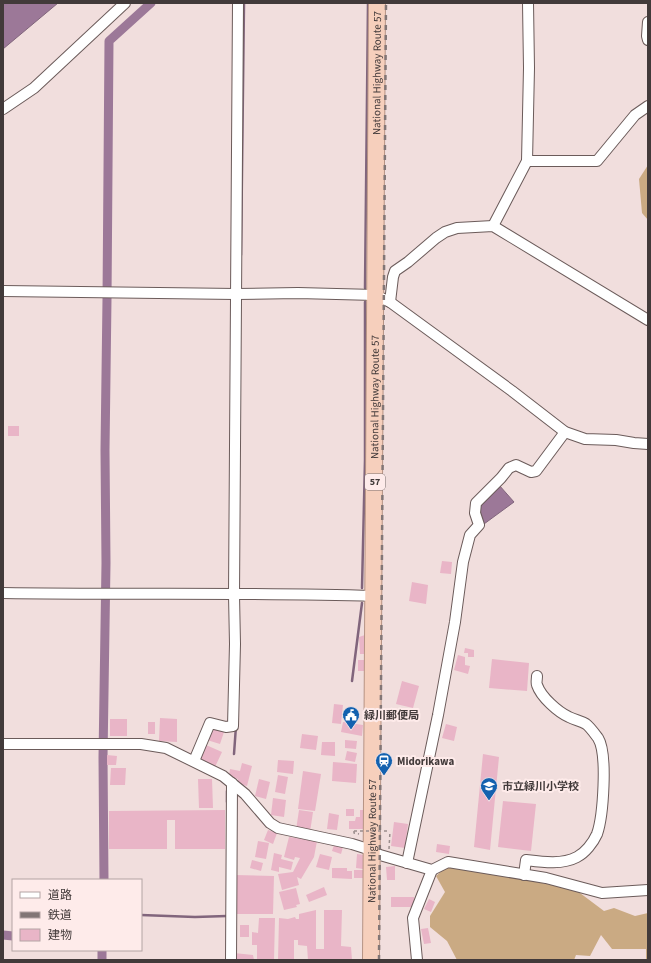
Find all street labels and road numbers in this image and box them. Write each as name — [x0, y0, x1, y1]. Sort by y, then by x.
street label: National Highway Route 57 — [369, 11, 384, 135]
street label: National Highway Route 57 — [367, 335, 382, 459]
road number: 57 — [365, 474, 385, 490]
street label: National Highway Route 57 — [364, 779, 380, 903]

